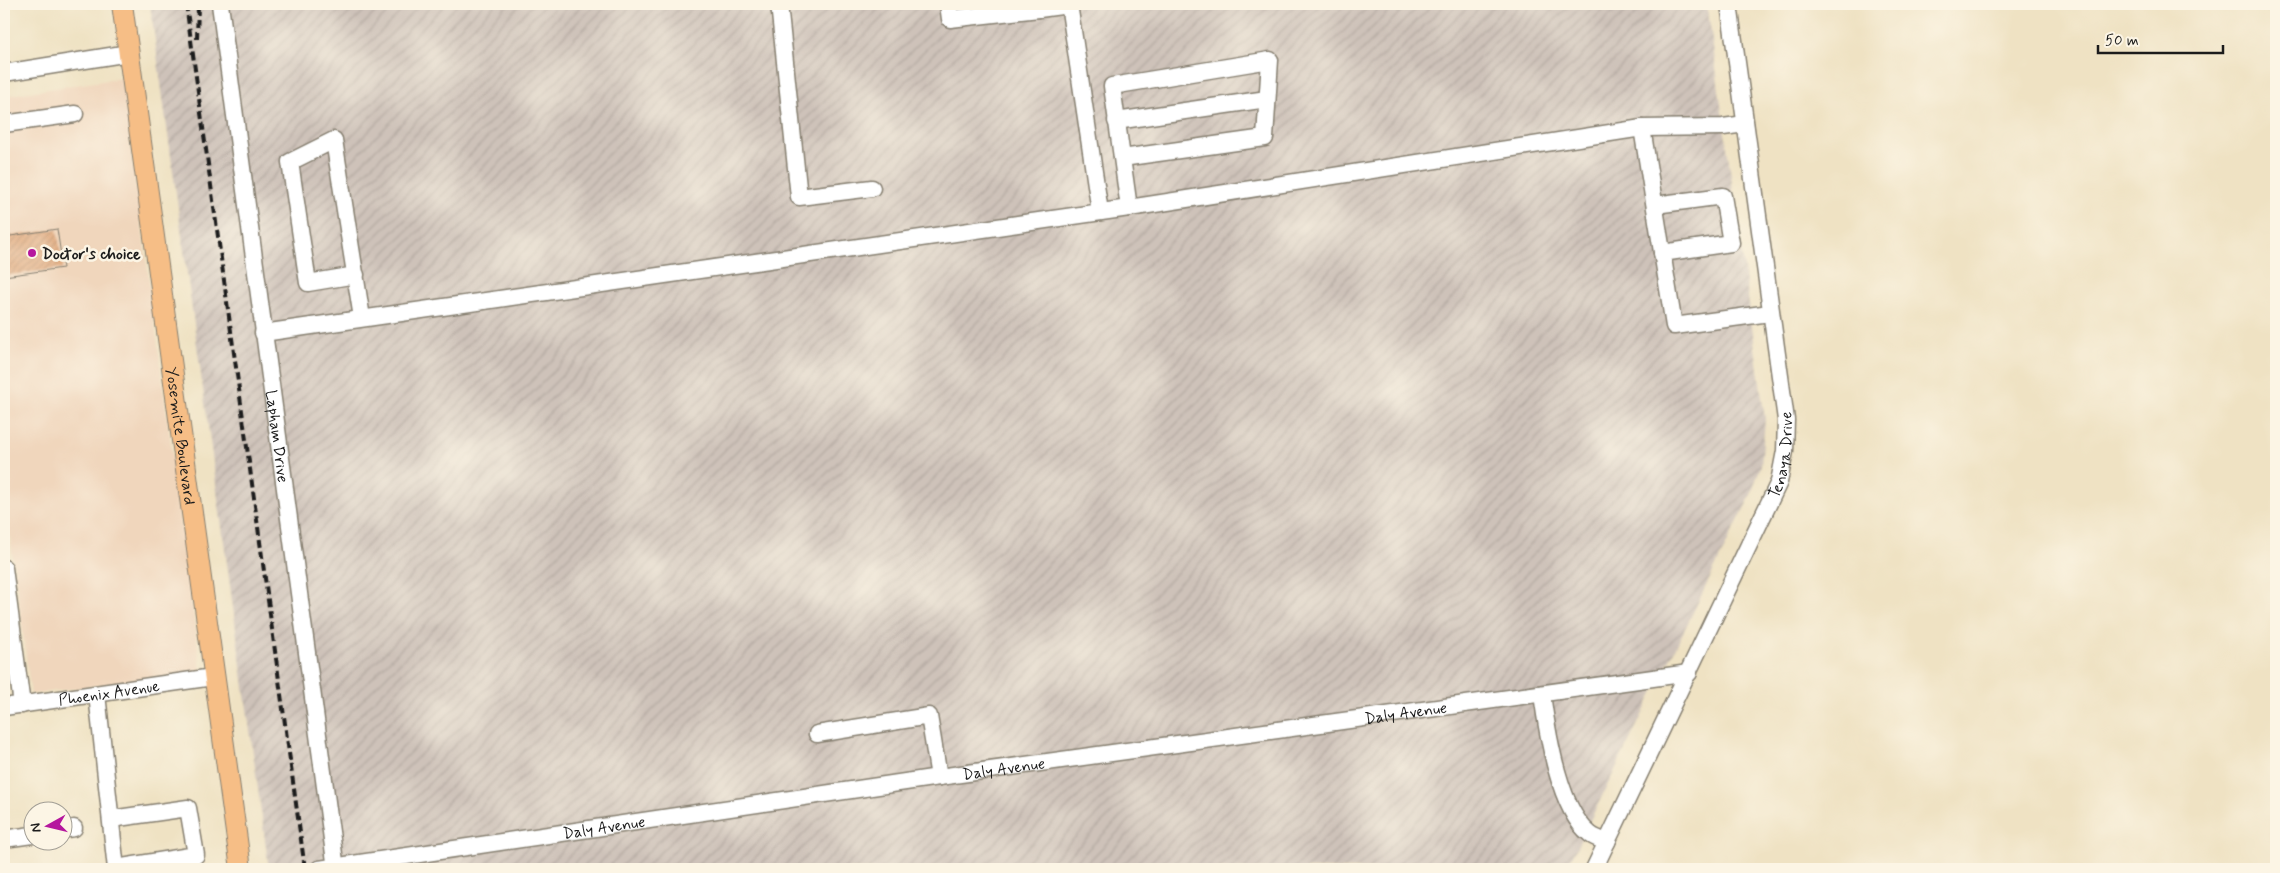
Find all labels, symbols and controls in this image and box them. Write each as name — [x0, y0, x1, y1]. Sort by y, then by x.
scale bar — [2098, 22, 2222, 54]
text: 50 m — [2105, 31, 2139, 51]
place label: Doctor's choice — [42, 244, 141, 265]
marker: Doctor's choice — [26, 247, 38, 259]
street label: Yosemite Boulevard — [160, 366, 200, 506]
street label: Lapham Drive — [260, 389, 293, 484]
street label: Tenaya Drive — [1764, 410, 1798, 502]
street label: Phoenix Avenue — [57, 676, 162, 711]
street label: Daly Avenue — [1363, 698, 1449, 730]
street label: Daly Avenue — [961, 753, 1046, 786]
north arrow — [22, 800, 72, 850]
street label: Daly Avenue — [561, 812, 647, 845]
text: N — [27, 822, 46, 834]

